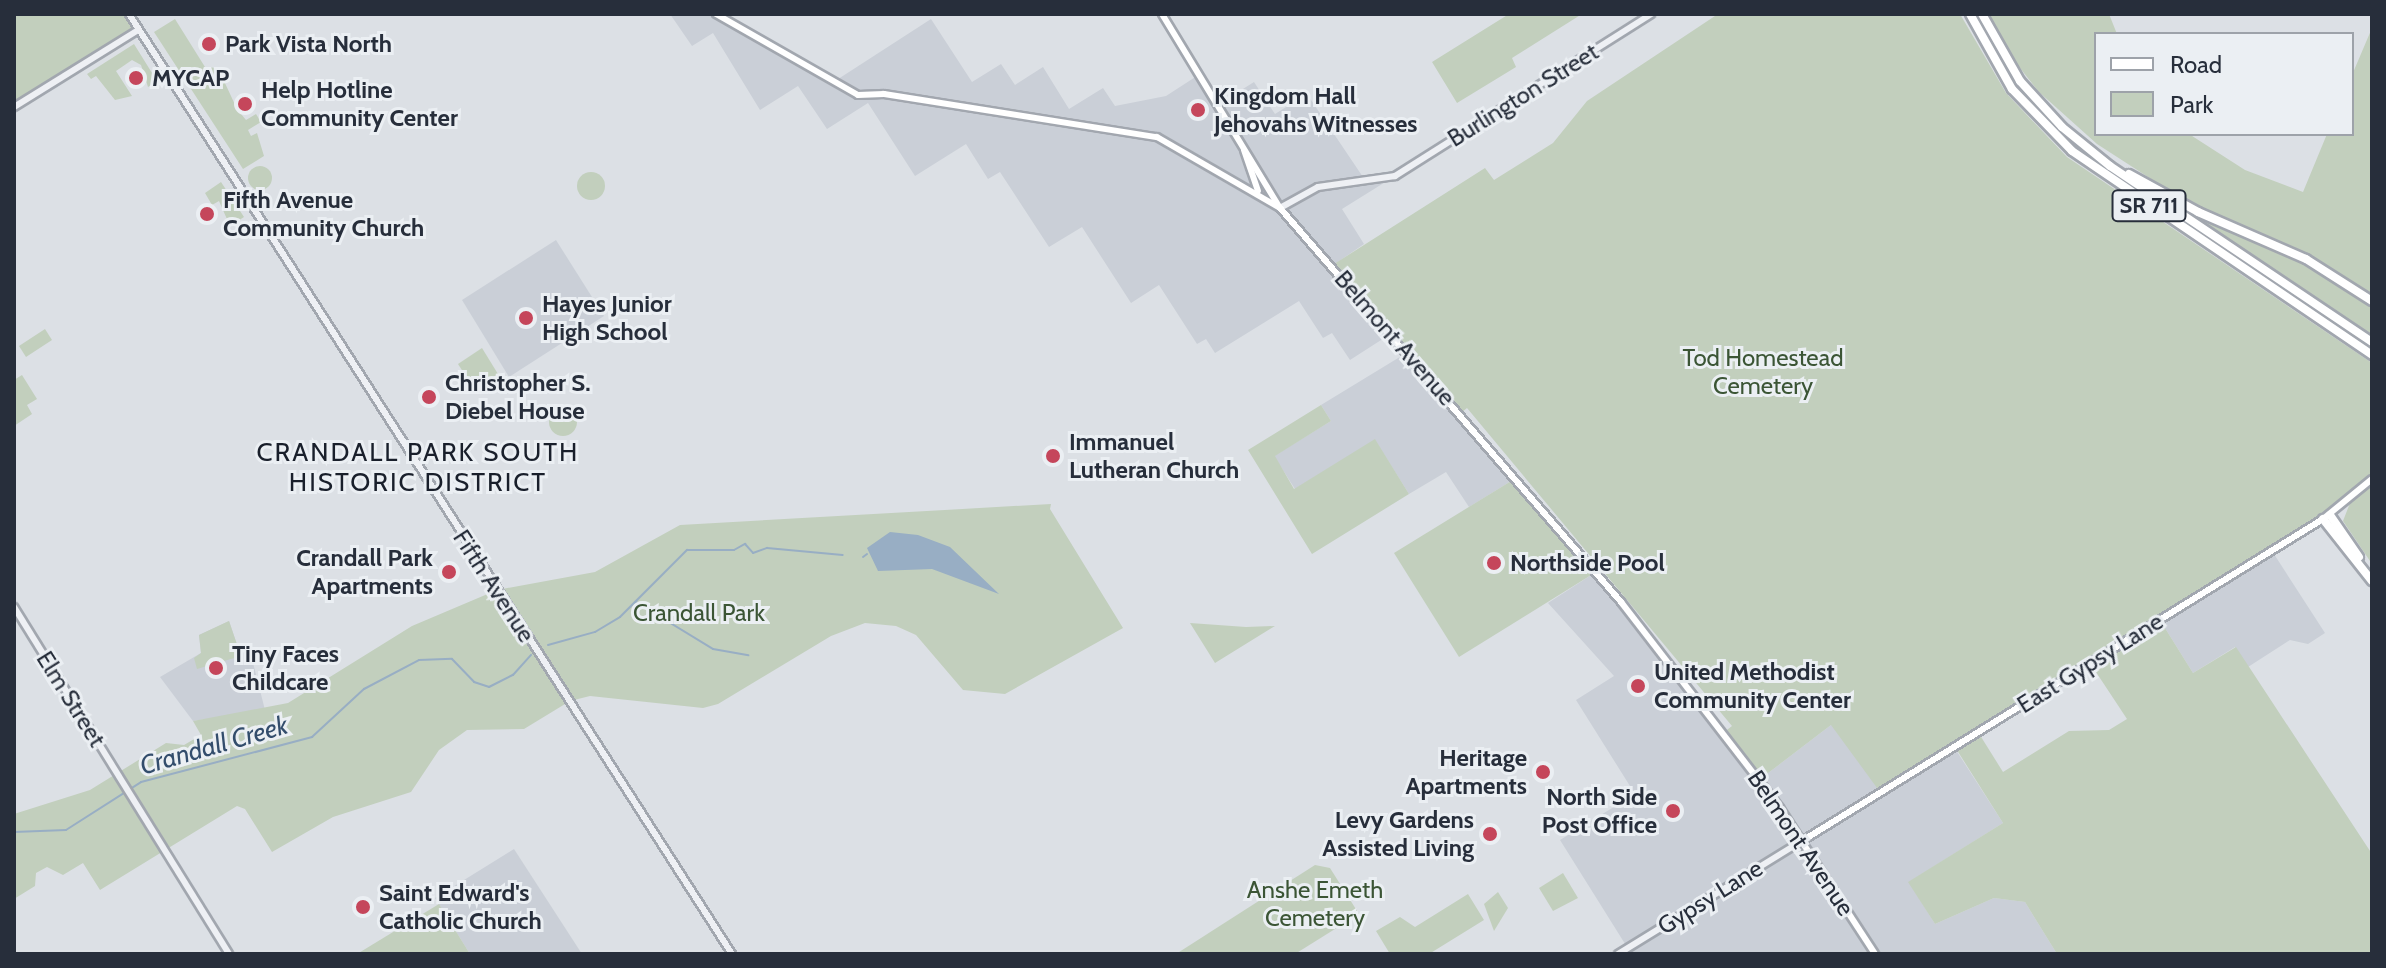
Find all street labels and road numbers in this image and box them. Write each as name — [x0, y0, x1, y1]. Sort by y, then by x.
street label: Burlington Street — [1442, 37, 1604, 153]
road number: SR 711 — [2111, 188, 2187, 224]
street label: Belmont Avenue — [1329, 265, 1461, 411]
street label: Fifth Avenue — [447, 524, 541, 648]
street label: East Gypsy Lane — [2012, 607, 2168, 719]
street label: Elm Street — [30, 646, 112, 752]
street label: Belmont Avenue — [1742, 765, 1860, 921]
street label: Gypsy Lane — [1652, 854, 1768, 940]

